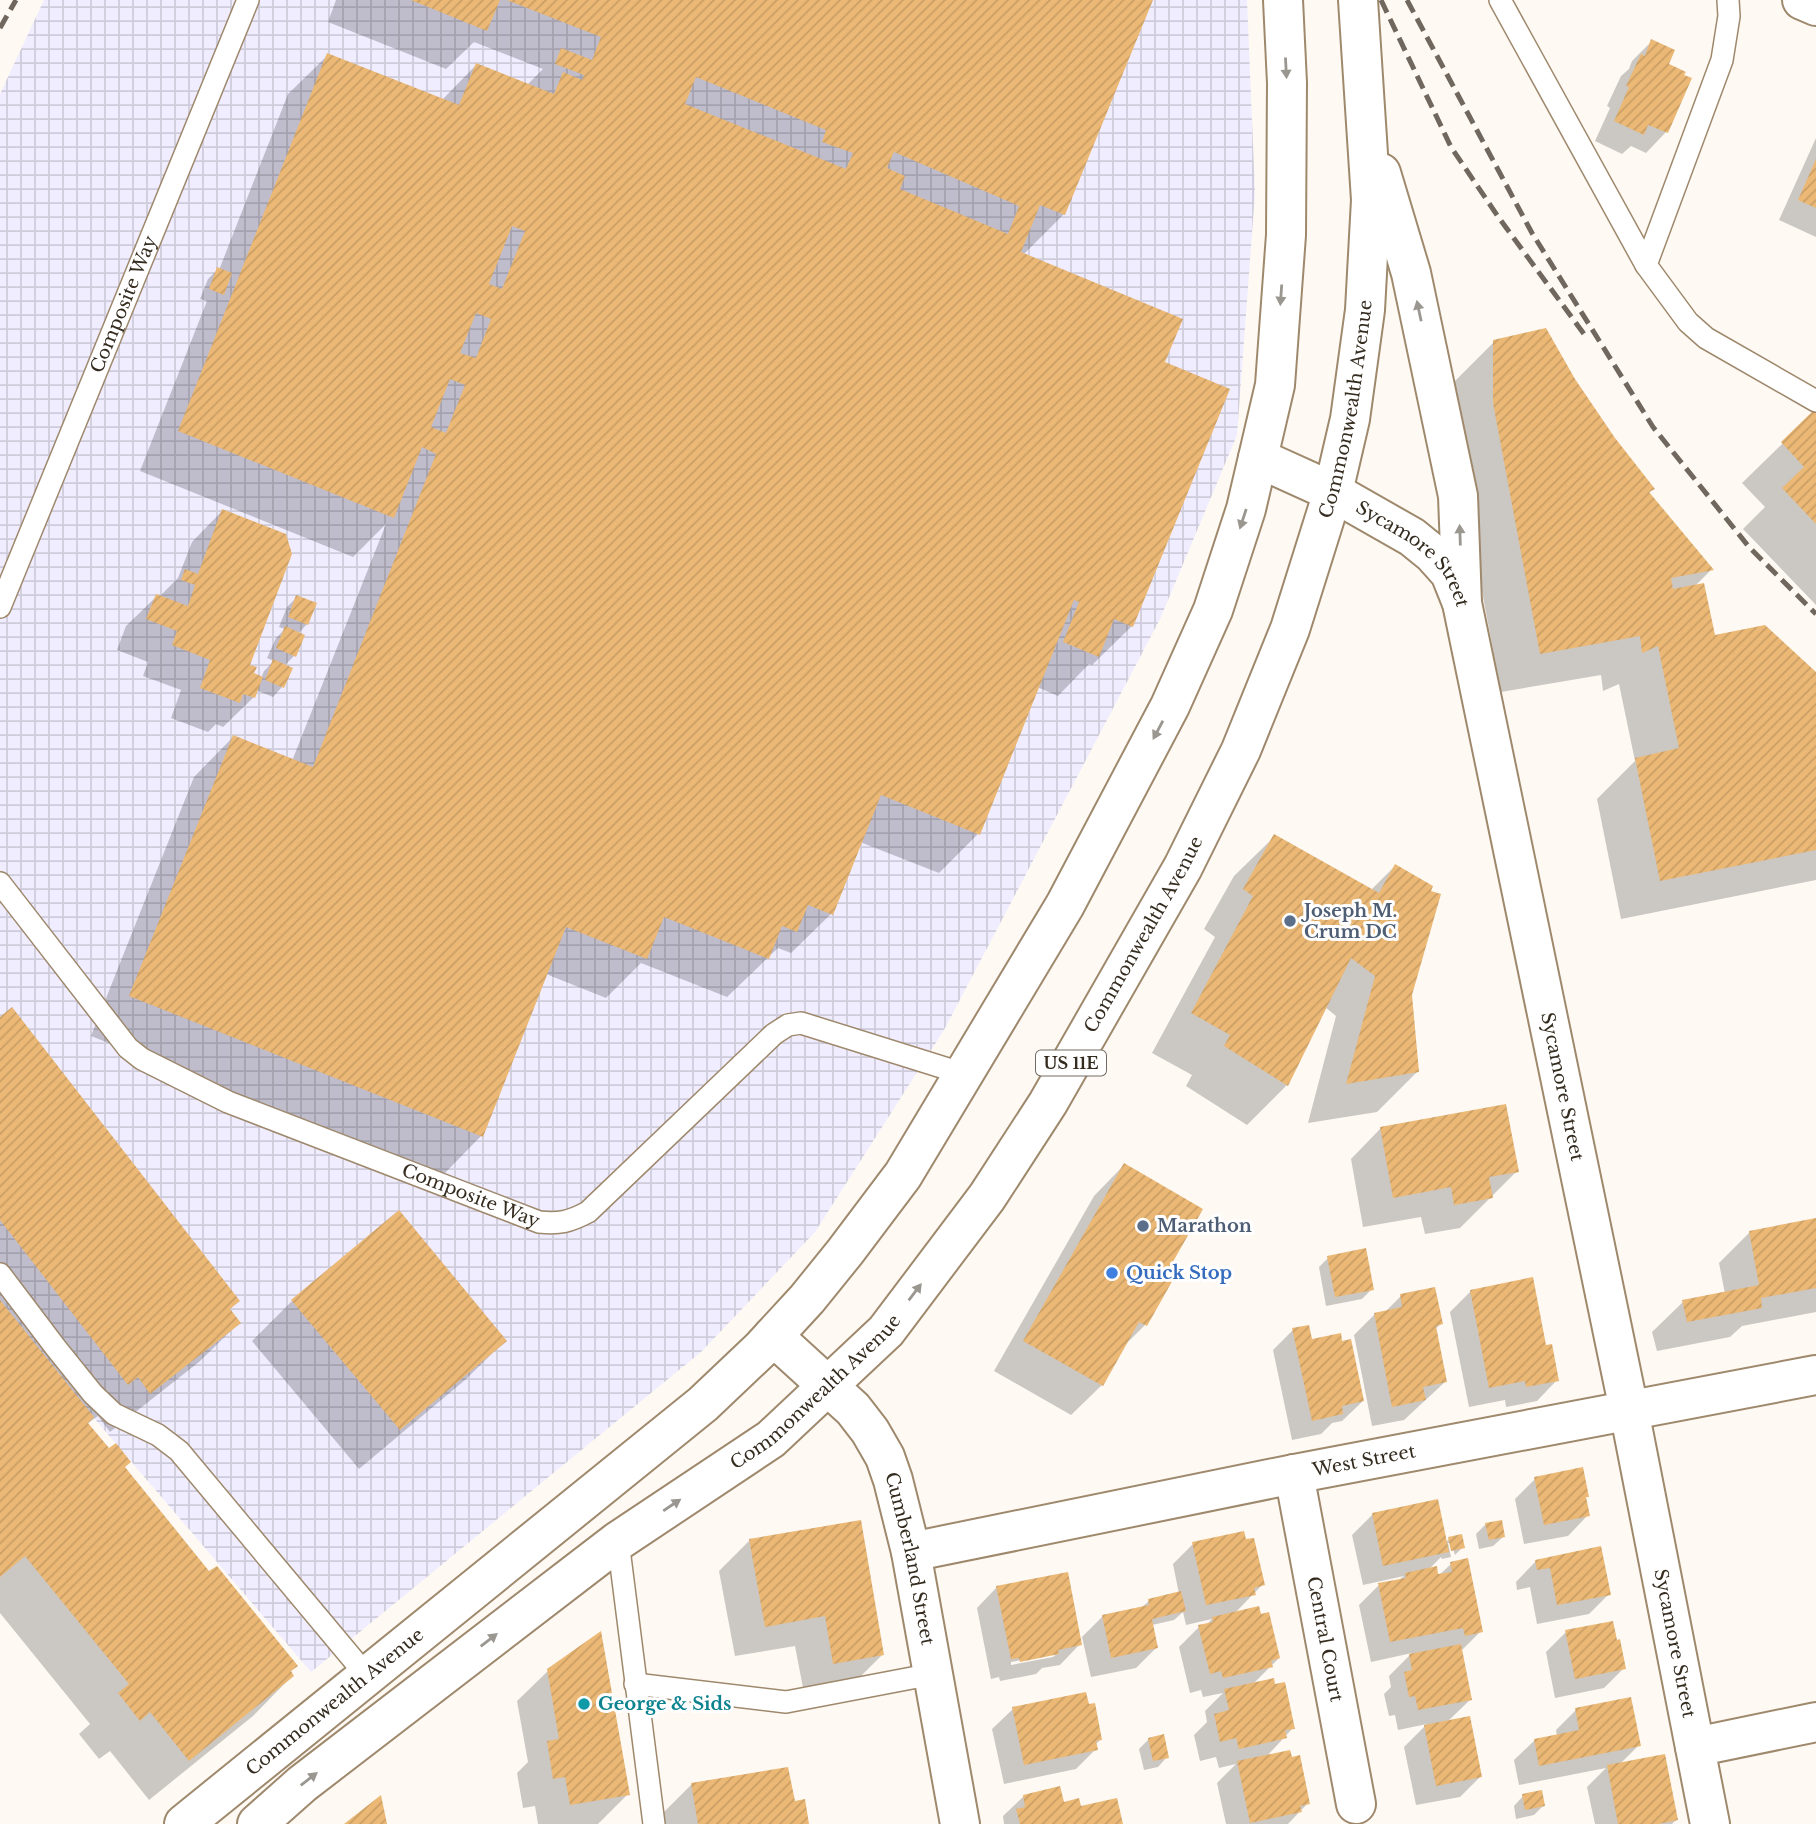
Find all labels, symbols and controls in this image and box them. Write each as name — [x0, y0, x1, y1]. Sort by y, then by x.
one-way arrow — [1281, 57, 1292, 79]
street label: Composite Way — [86, 232, 162, 376]
one-way arrow — [1276, 285, 1287, 307]
street label: Commonwealth Avenue — [1314, 299, 1377, 521]
one-way arrow — [1414, 300, 1425, 322]
street label: Sycamore Street — [1352, 496, 1474, 609]
one-way arrow — [1237, 509, 1248, 530]
one-way arrow — [1454, 523, 1465, 545]
one-way arrow — [1152, 720, 1164, 739]
street label: Commonwealth Avenue — [1079, 833, 1207, 1037]
place label: Joseph M. Crum DC — [1300, 900, 1397, 943]
marker: Joseph M. Crum DC — [1282, 913, 1298, 929]
street label: Sycamore Street — [1536, 1010, 1588, 1163]
road number: US 11E — [1036, 1050, 1106, 1076]
street label: Composite Way — [399, 1159, 543, 1232]
place label: Marathon — [1157, 1215, 1252, 1237]
marker: Marathon — [1135, 1218, 1151, 1234]
place label: Quick Stop — [1126, 1262, 1232, 1284]
marker: Quick Stop — [1104, 1265, 1120, 1281]
one-way arrow — [908, 1283, 922, 1301]
street label: Commonwealth Avenue — [726, 1310, 905, 1474]
street label: West Street — [1310, 1440, 1417, 1481]
street label: Cumberland Street — [880, 1469, 939, 1647]
one-way arrow — [663, 1498, 681, 1512]
street label: Sycamore Street — [1649, 1567, 1700, 1720]
street label: Central Court — [1302, 1575, 1348, 1704]
street label: Commonwealth Avenue — [242, 1624, 428, 1780]
one-way arrow — [480, 1634, 498, 1648]
place label: George & Sids — [598, 1693, 731, 1715]
marker: George & Sids — [576, 1696, 592, 1712]
one-way arrow — [300, 1772, 317, 1787]

